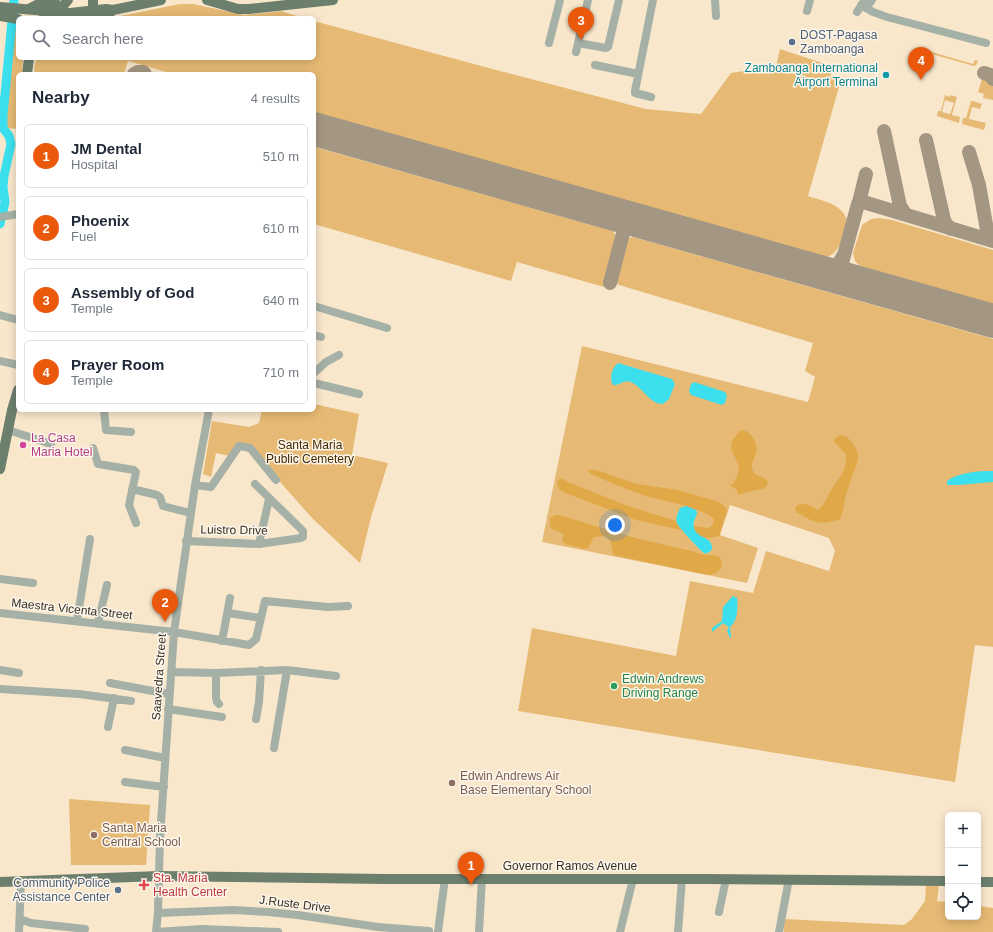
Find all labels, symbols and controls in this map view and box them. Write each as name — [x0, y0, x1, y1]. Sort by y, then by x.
pin: 3 — [568, 7, 594, 40]
search box — [16, 16, 316, 60]
icon: search — [30, 27, 52, 49]
place label: DOST-Pagasa Zamboanga — [800, 28, 878, 56]
text: Search here — [62, 30, 144, 47]
marker: DOST-Pagasa Zamboanga — [787, 37, 797, 47]
pin: 4 — [908, 47, 934, 80]
place label: Zamboanga International Airport Terminal — [745, 61, 878, 89]
marker: Zamboanga International Airport Terminal — [881, 70, 891, 80]
text: Nearby — [32, 88, 90, 107]
text: 4 results — [251, 91, 300, 106]
text: JM Dental — [71, 140, 142, 157]
text: 1 — [42, 149, 50, 164]
text: 510 m — [263, 149, 299, 164]
text: Hospital — [71, 157, 118, 172]
text: Phoenix — [71, 212, 129, 229]
text: 2 — [42, 221, 50, 236]
text: 610 m — [263, 221, 299, 236]
text: Fuel — [71, 229, 96, 244]
text: Assembly of God — [71, 284, 194, 301]
text: 3 — [42, 293, 50, 308]
text: 640 m — [263, 293, 299, 308]
text: Temple — [71, 301, 113, 316]
text: Prayer Room — [71, 356, 164, 373]
text: 4 — [42, 365, 50, 380]
text: 710 m — [263, 365, 299, 380]
text: Temple — [71, 373, 113, 388]
place label: La Casa Maria Hotel — [31, 431, 92, 459]
park label: Santa Maria Public Cemetery — [266, 438, 354, 466]
marker: La Casa Maria Hotel — [18, 440, 28, 450]
your location — [605, 515, 625, 535]
street label: Luistro Drive — [200, 522, 268, 538]
pin: 2 — [152, 589, 178, 622]
street label: Maestra Vicenta Street — [11, 596, 134, 622]
street label: Saavedra Street — [149, 633, 169, 721]
place label: Edwin Andrews Driving Range — [622, 672, 704, 700]
marker: Edwin Andrews Driving Range — [609, 681, 619, 691]
place label: Edwin Andrews Air Base Elementary School — [460, 769, 591, 797]
marker: Edwin Andrews Air Base Elementary School — [447, 778, 457, 788]
map controls — [945, 812, 981, 920]
button: + — [945, 812, 981, 848]
place label: Santa Maria Central School — [102, 821, 181, 849]
marker: Santa Maria Central School — [89, 830, 99, 840]
button: − — [945, 848, 981, 884]
pin: 1 — [458, 852, 484, 885]
street label: Governor Ramos Avenue — [503, 859, 638, 873]
place label: Sta. Maria Health Center — [153, 871, 227, 899]
place label: Community Police Assistance Center — [13, 876, 110, 904]
marker: Sta. Maria Health Center — [138, 879, 150, 891]
button: locate — [945, 884, 981, 920]
marker: Community Police Assistance Center — [113, 885, 123, 895]
street label: J.Ruste Drive — [258, 893, 332, 915]

